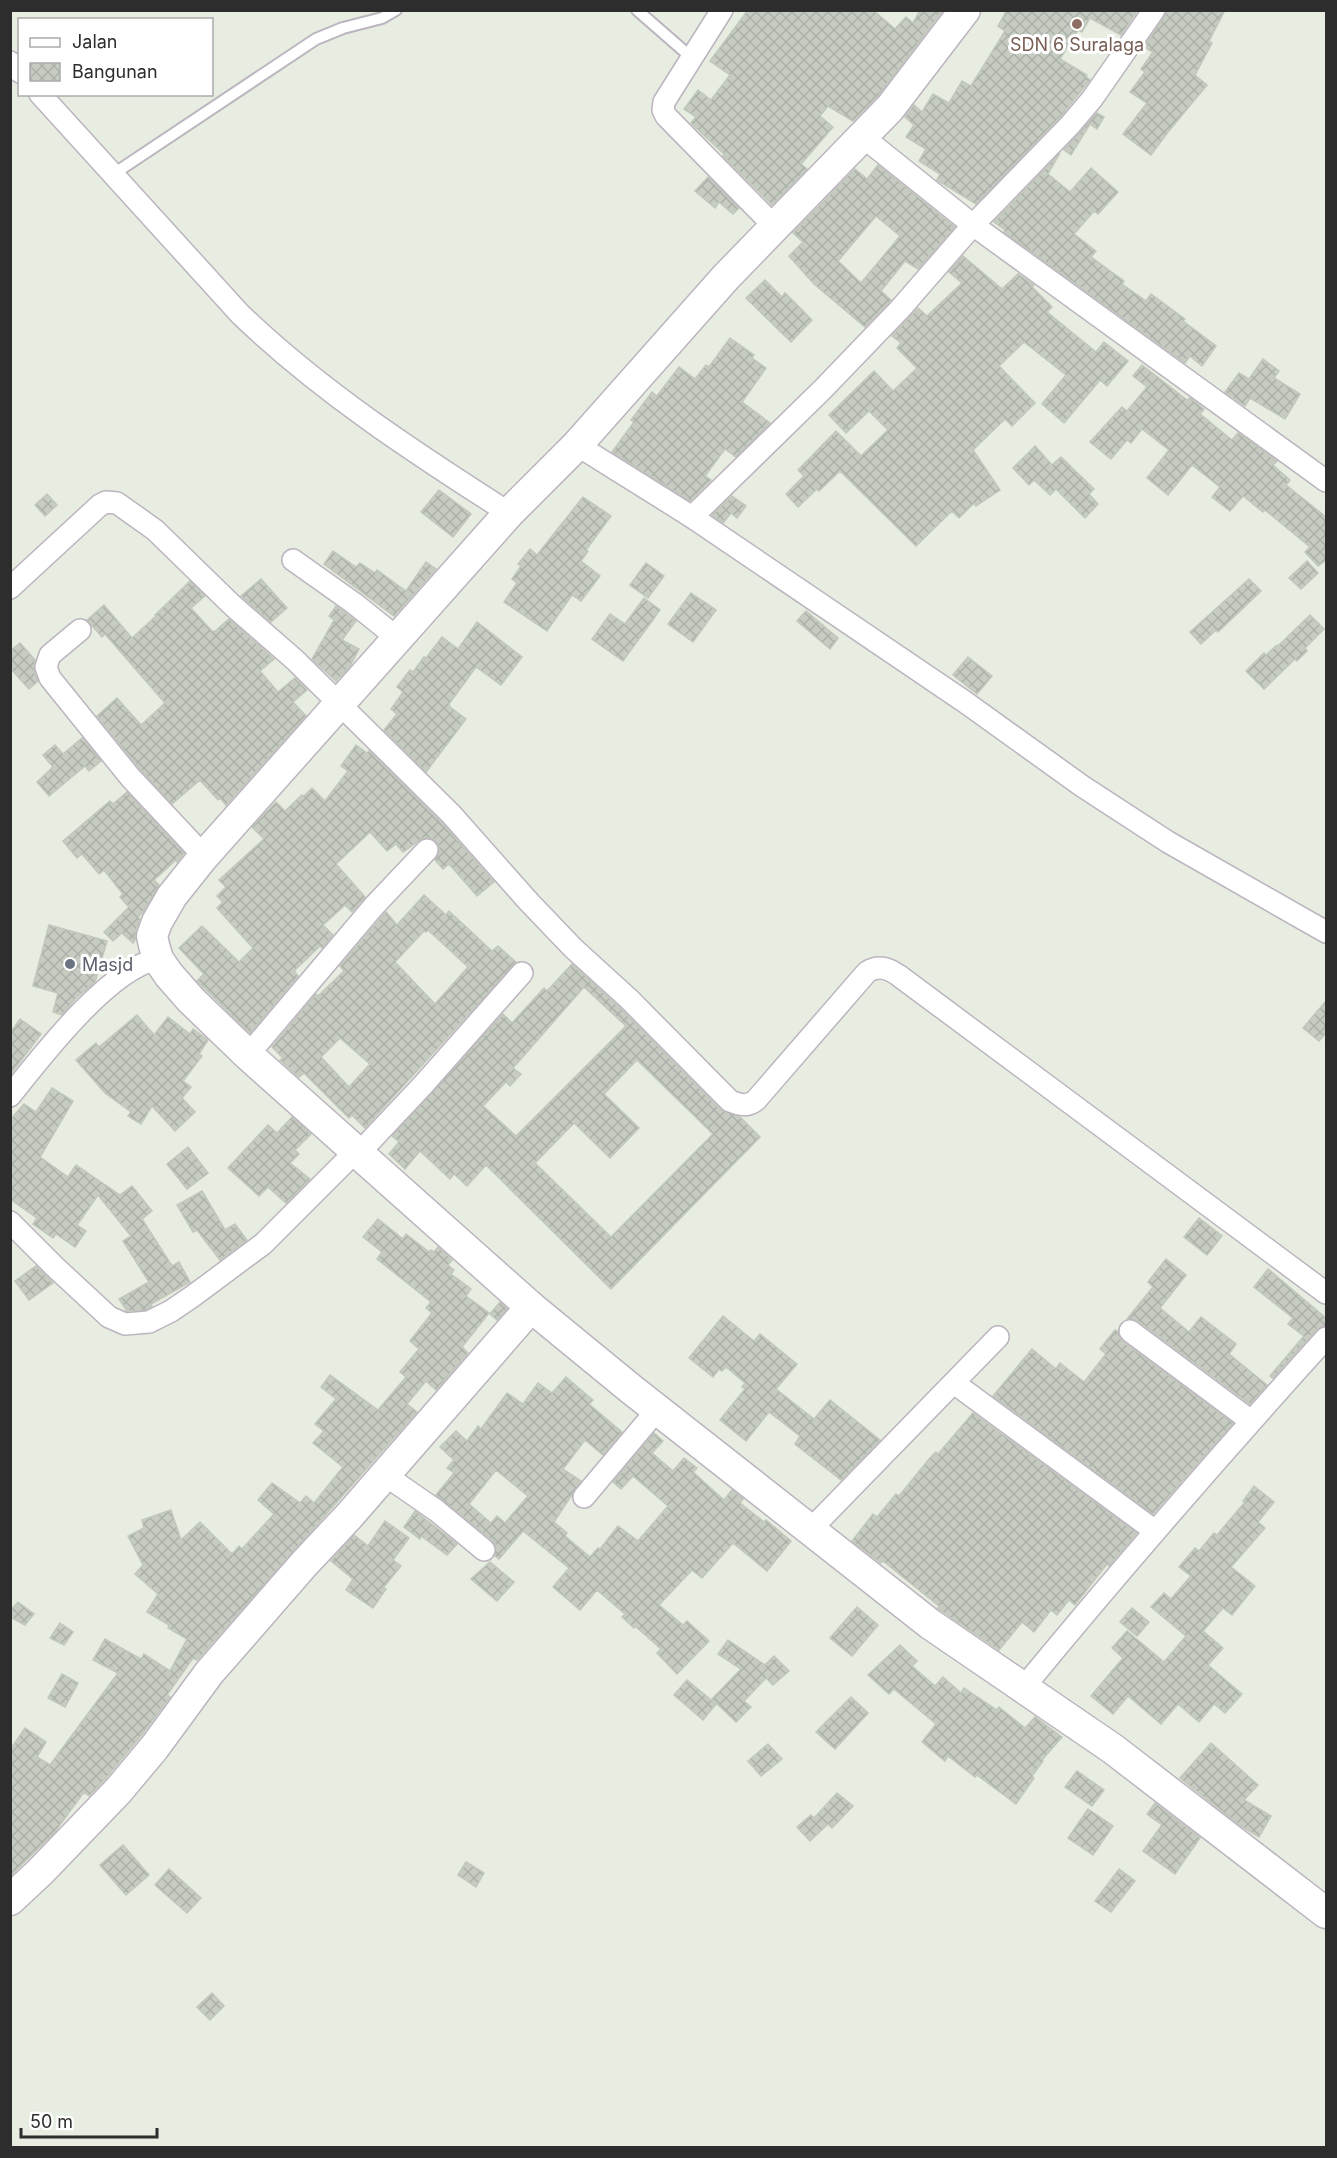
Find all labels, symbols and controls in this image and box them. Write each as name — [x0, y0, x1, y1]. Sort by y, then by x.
marker: SDN 6 Suralaga — [1070, 17, 1084, 31]
legend — [18, 18, 213, 96]
text: Jalan — [72, 31, 117, 52]
place label: SDN 6 Suralaga — [1010, 34, 1144, 55]
text: Bangunan — [72, 61, 158, 82]
place label: Masjd — [82, 954, 133, 975]
marker: Masjd — [63, 957, 77, 971]
scale bar — [21, 2101, 158, 2139]
text: 50 m — [30, 2111, 73, 2132]

